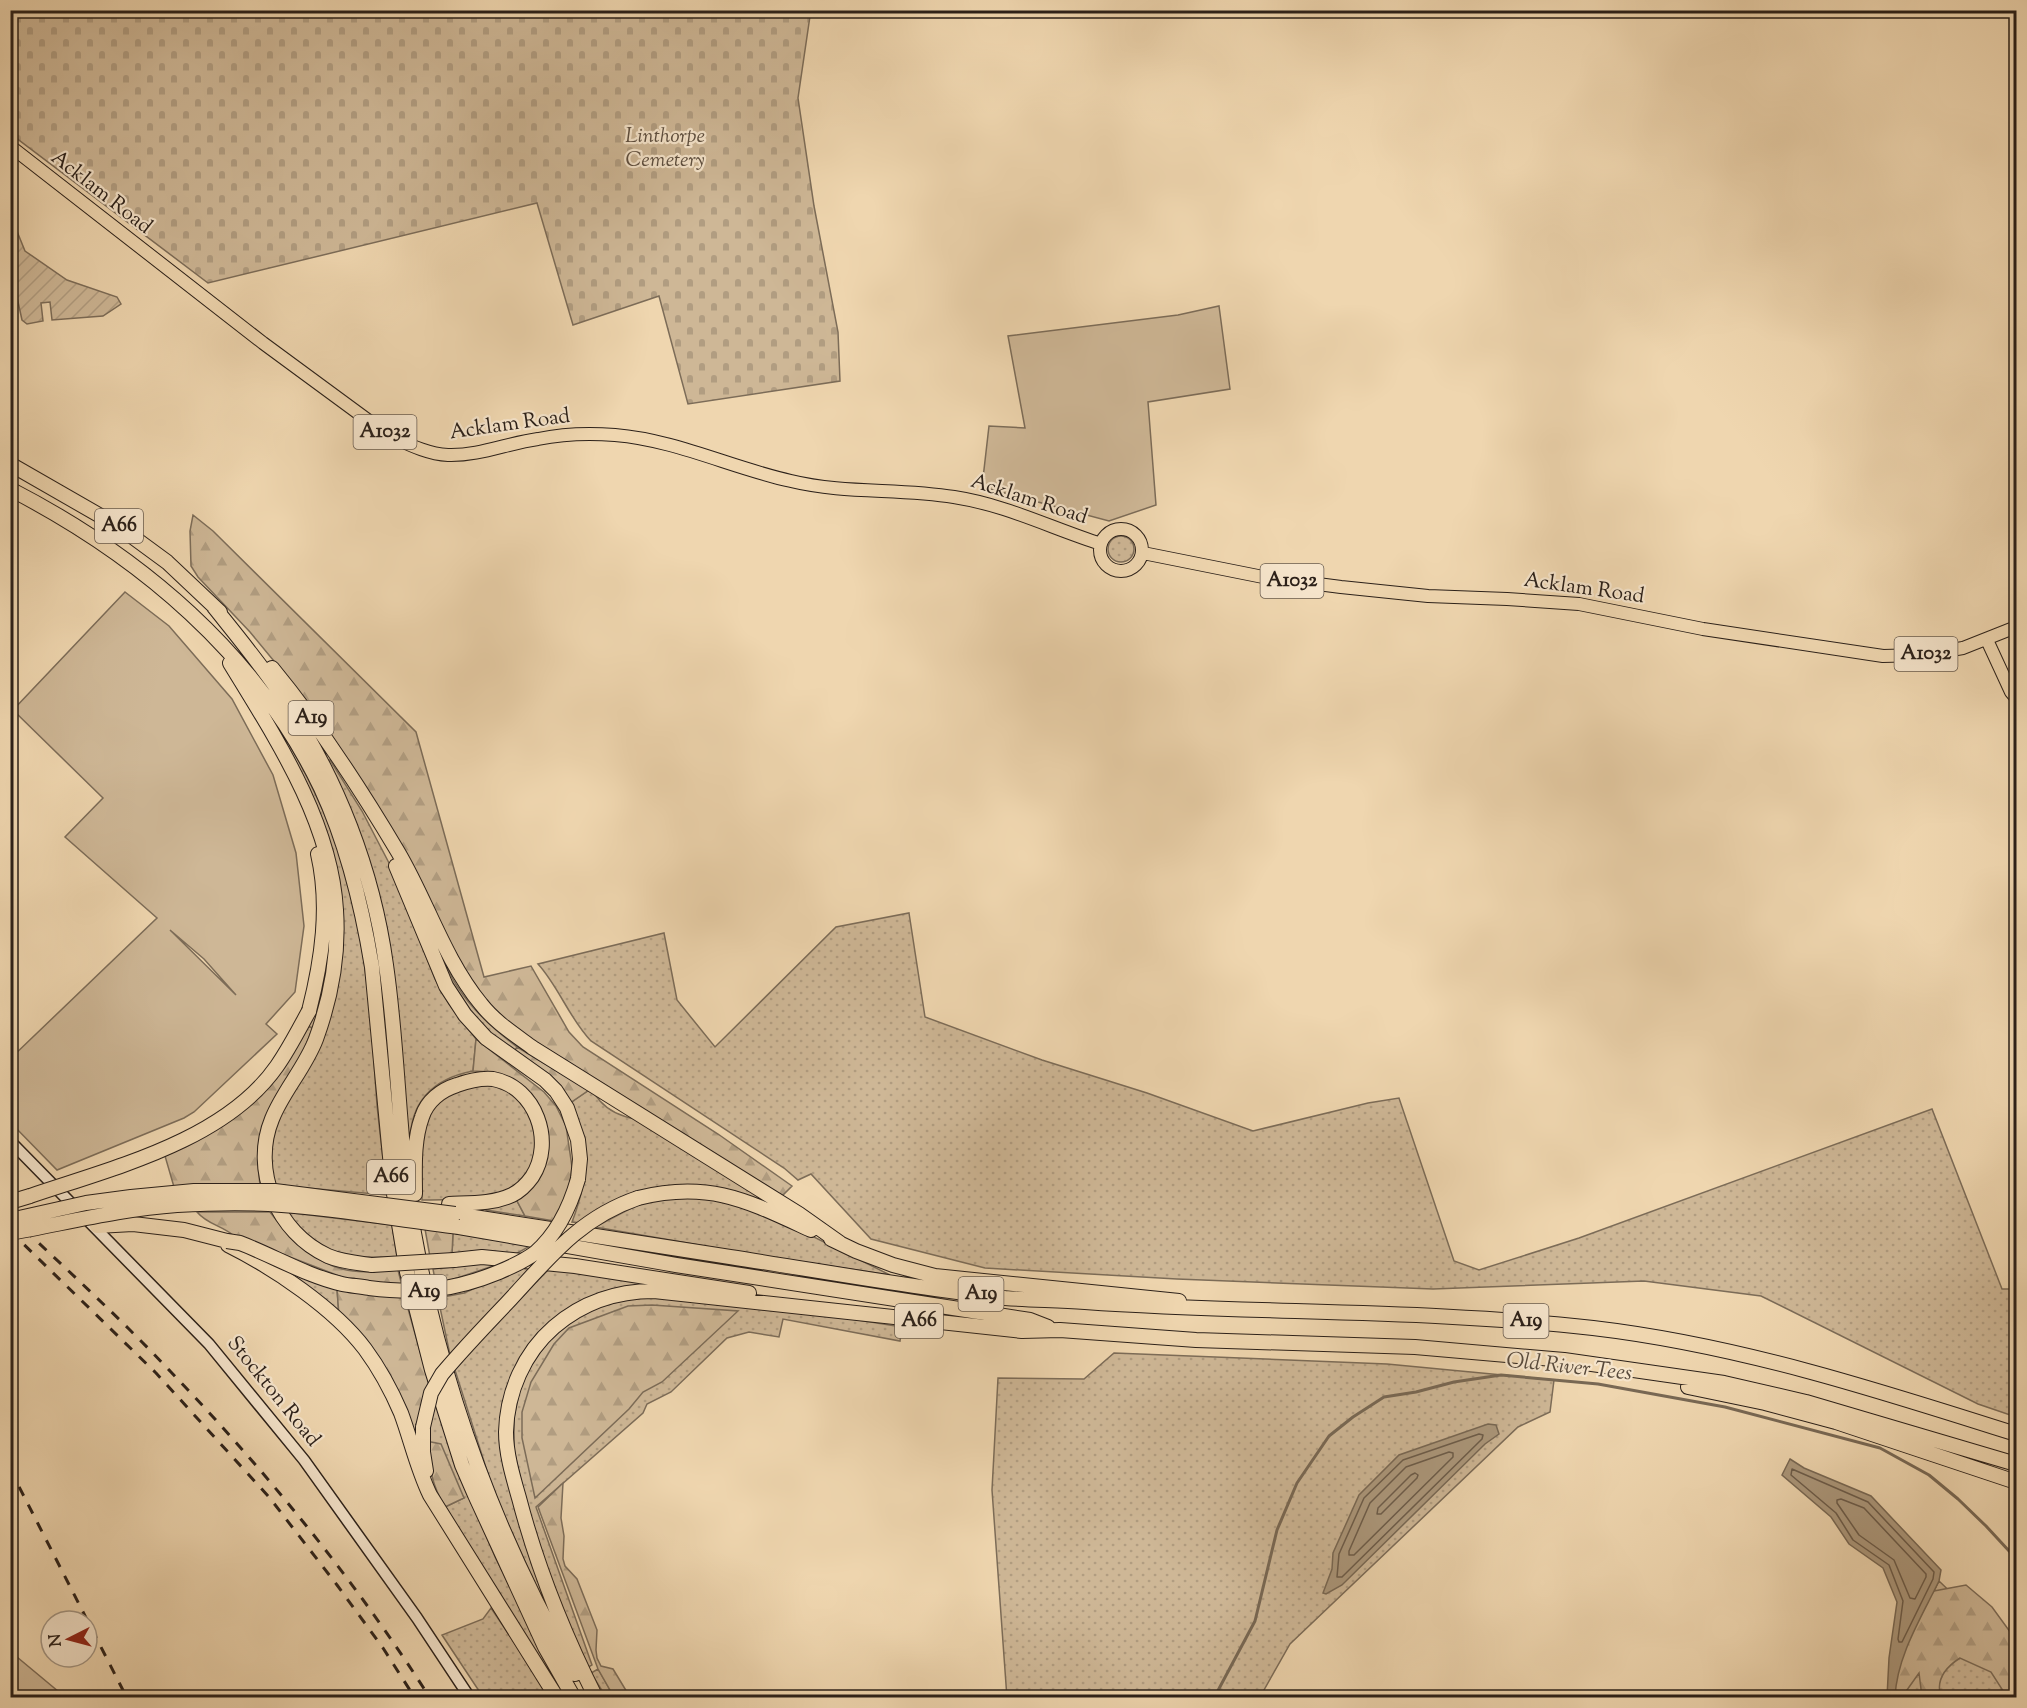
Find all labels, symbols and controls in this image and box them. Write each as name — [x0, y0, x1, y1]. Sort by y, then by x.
park label: Linthorpe Cemetery — [625, 122, 705, 176]
street label: Acklam Road — [44, 144, 158, 242]
street label: Acklam Road — [448, 402, 572, 448]
road number: A1032 — [354, 415, 416, 449]
street label: Acklam Road — [967, 467, 1092, 533]
road number: A66 — [95, 509, 143, 543]
road number: A1032 — [1260, 564, 1324, 598]
street label: Acklam Road — [1522, 566, 1646, 612]
road number: A1032 — [1894, 637, 1958, 671]
road number: A19 — [288, 701, 334, 735]
road number: A66 — [367, 1160, 415, 1194]
road number: A19 — [402, 1275, 446, 1309]
road number: A19 — [958, 1277, 1004, 1311]
road number: A66 — [895, 1304, 943, 1338]
road number: A19 — [1504, 1304, 1549, 1338]
street label: Stockton Road — [219, 1330, 327, 1454]
water label: Old River Tees — [1505, 1345, 1633, 1391]
north arrow — [39, 1609, 99, 1669]
text: N — [44, 1633, 69, 1648]

